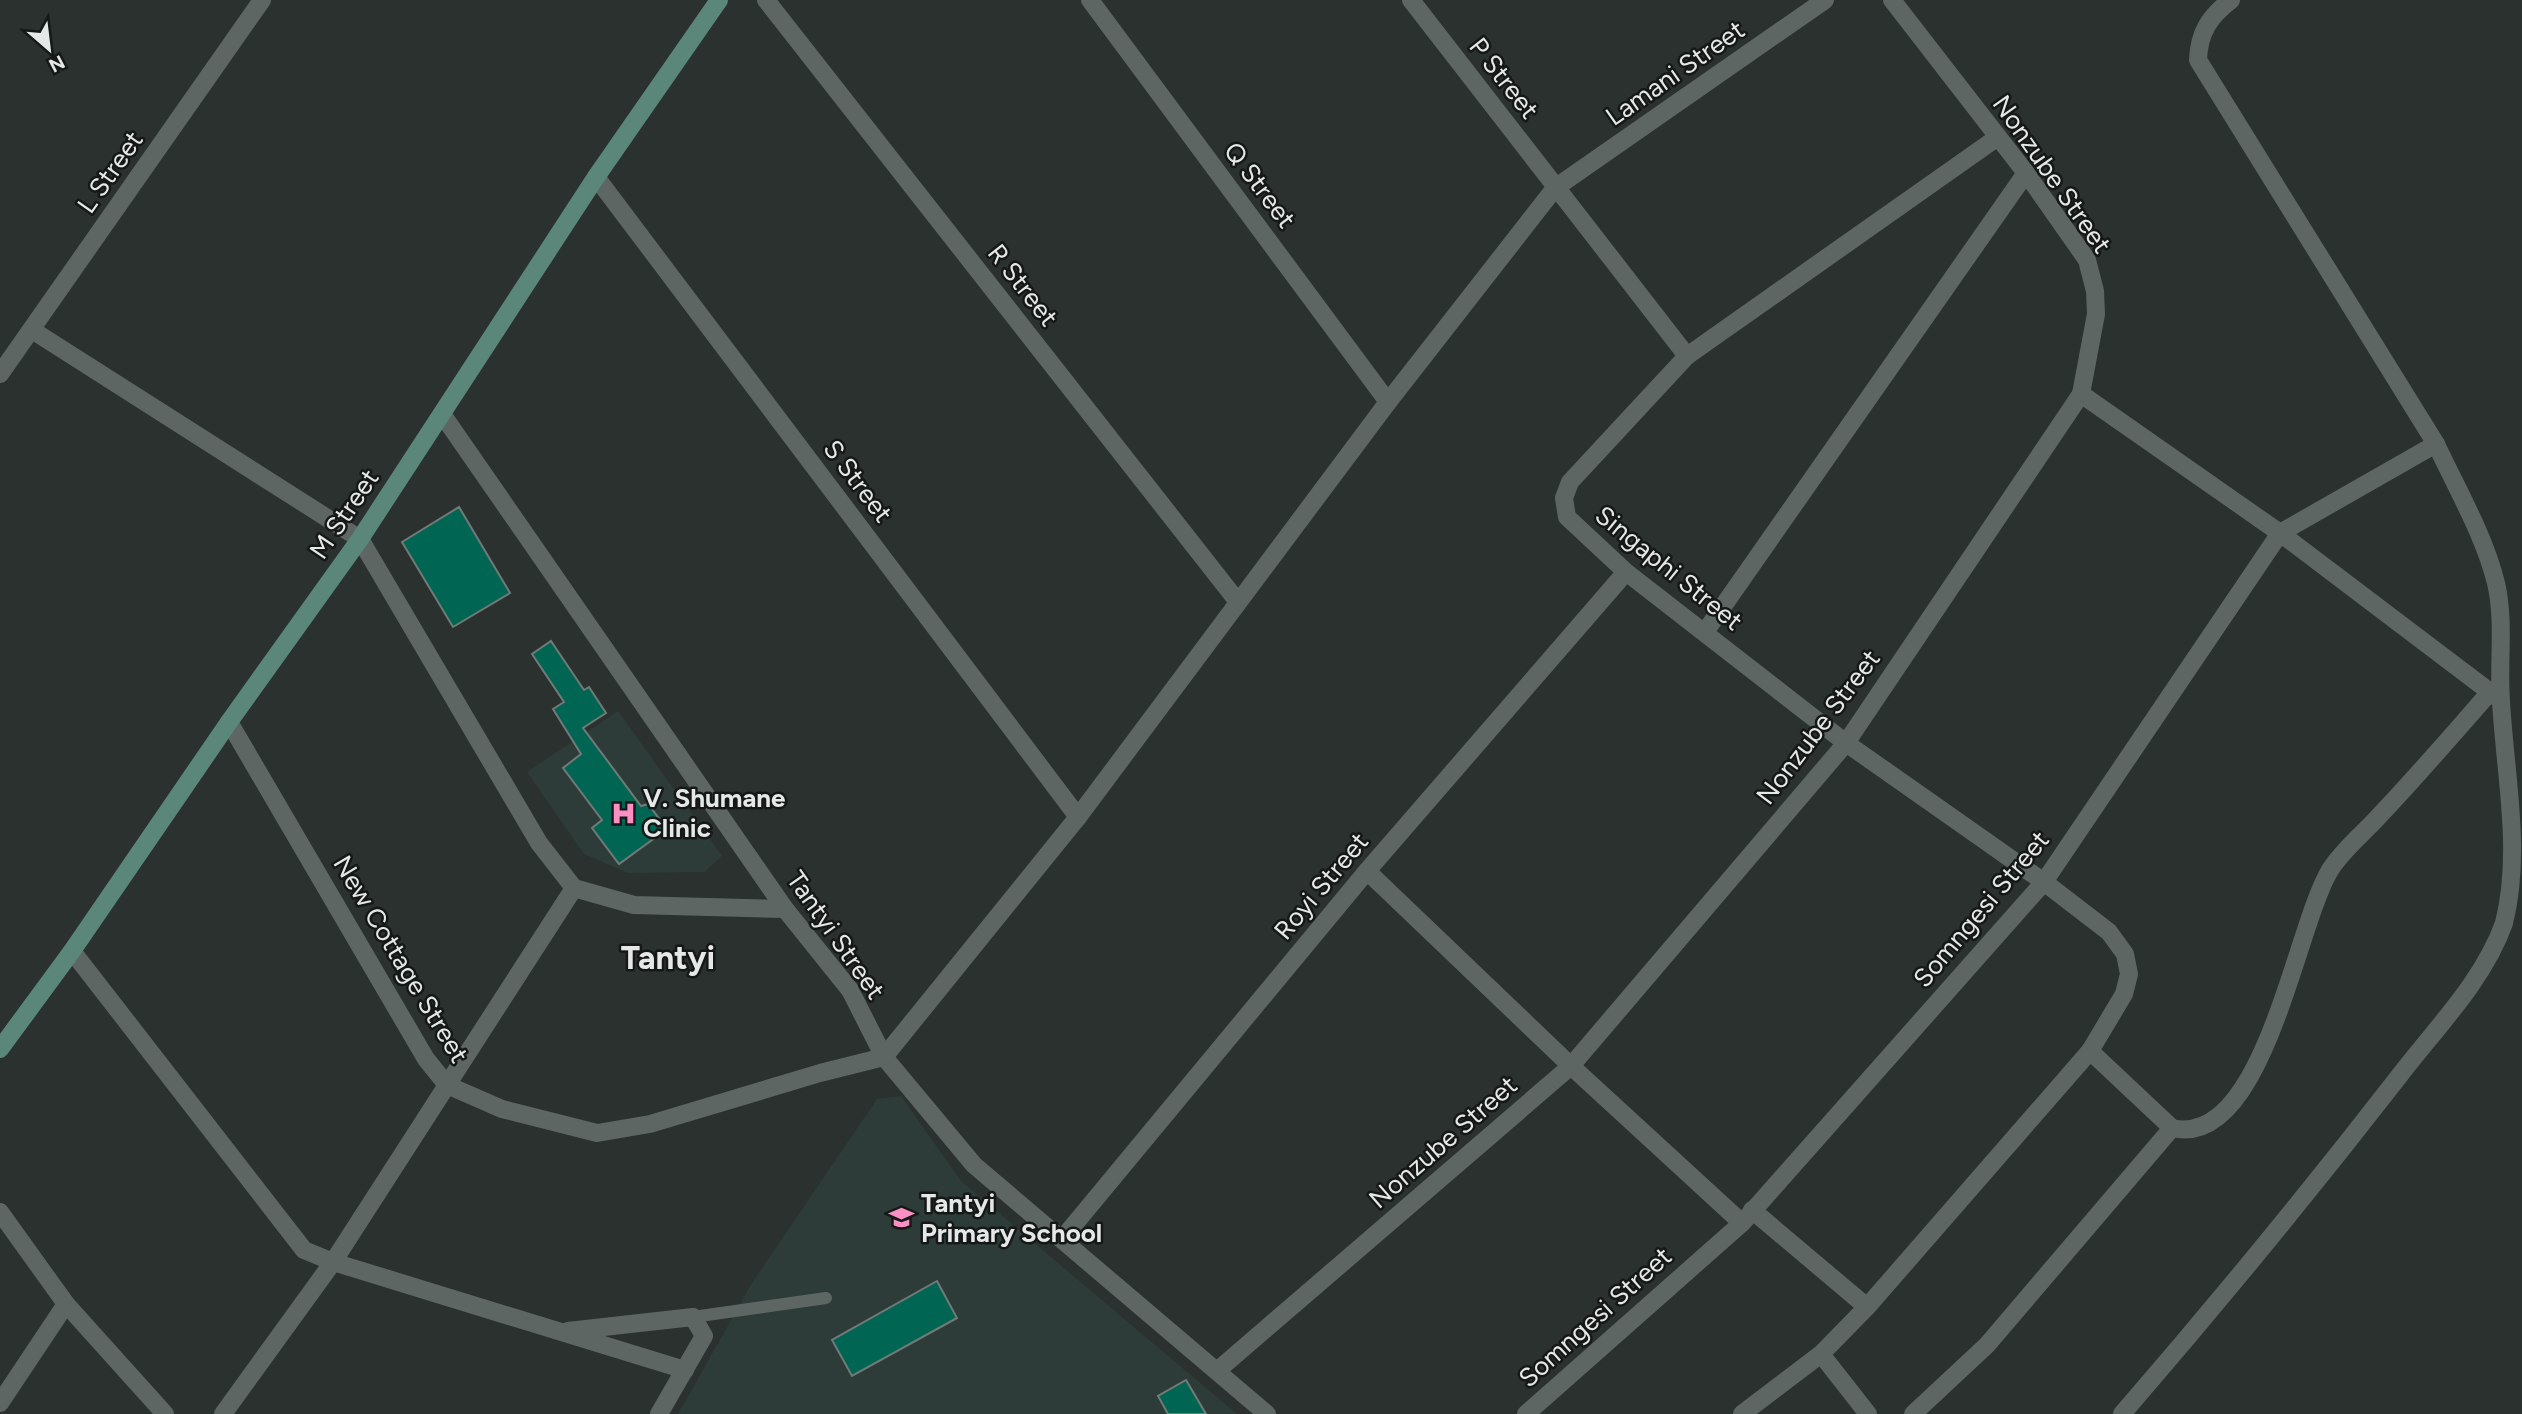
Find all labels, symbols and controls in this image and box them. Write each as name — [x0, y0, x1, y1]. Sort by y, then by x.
street label: Lamani Street — [1599, 13, 1751, 133]
north arrow — [14, 14, 84, 84]
street label: P Street — [1462, 31, 1546, 125]
text: N — [45, 50, 69, 77]
street label: Nonzube Street — [1986, 89, 2118, 259]
street label: L Street — [70, 125, 150, 219]
street label: Q Street — [1217, 136, 1303, 234]
street label: R Street — [981, 238, 1065, 333]
street label: S Street — [817, 433, 900, 529]
street label: M Street — [302, 463, 386, 565]
street label: Singaphi Street — [1589, 499, 1749, 637]
street label: Nonzube Street — [1749, 643, 1887, 811]
place label: V. Shumane Clinic — [643, 782, 785, 844]
hospital icon: V. Shumane Clinic — [609, 799, 637, 827]
street label: Somngesi Street — [1906, 824, 2056, 994]
street label: Royi Street — [1267, 826, 1375, 946]
street label: New Cottage Street — [326, 850, 476, 1069]
street label: Tantyi Street — [780, 865, 892, 1005]
district label: Tantyi — [621, 938, 715, 977]
street label: Nonzube Street — [1362, 1069, 1524, 1215]
place label: Tantyi Primary School — [921, 1187, 1102, 1249]
school or university icon: Tantyi Primary School — [887, 1204, 915, 1232]
street label: Somngesi Street — [1512, 1240, 1678, 1394]

